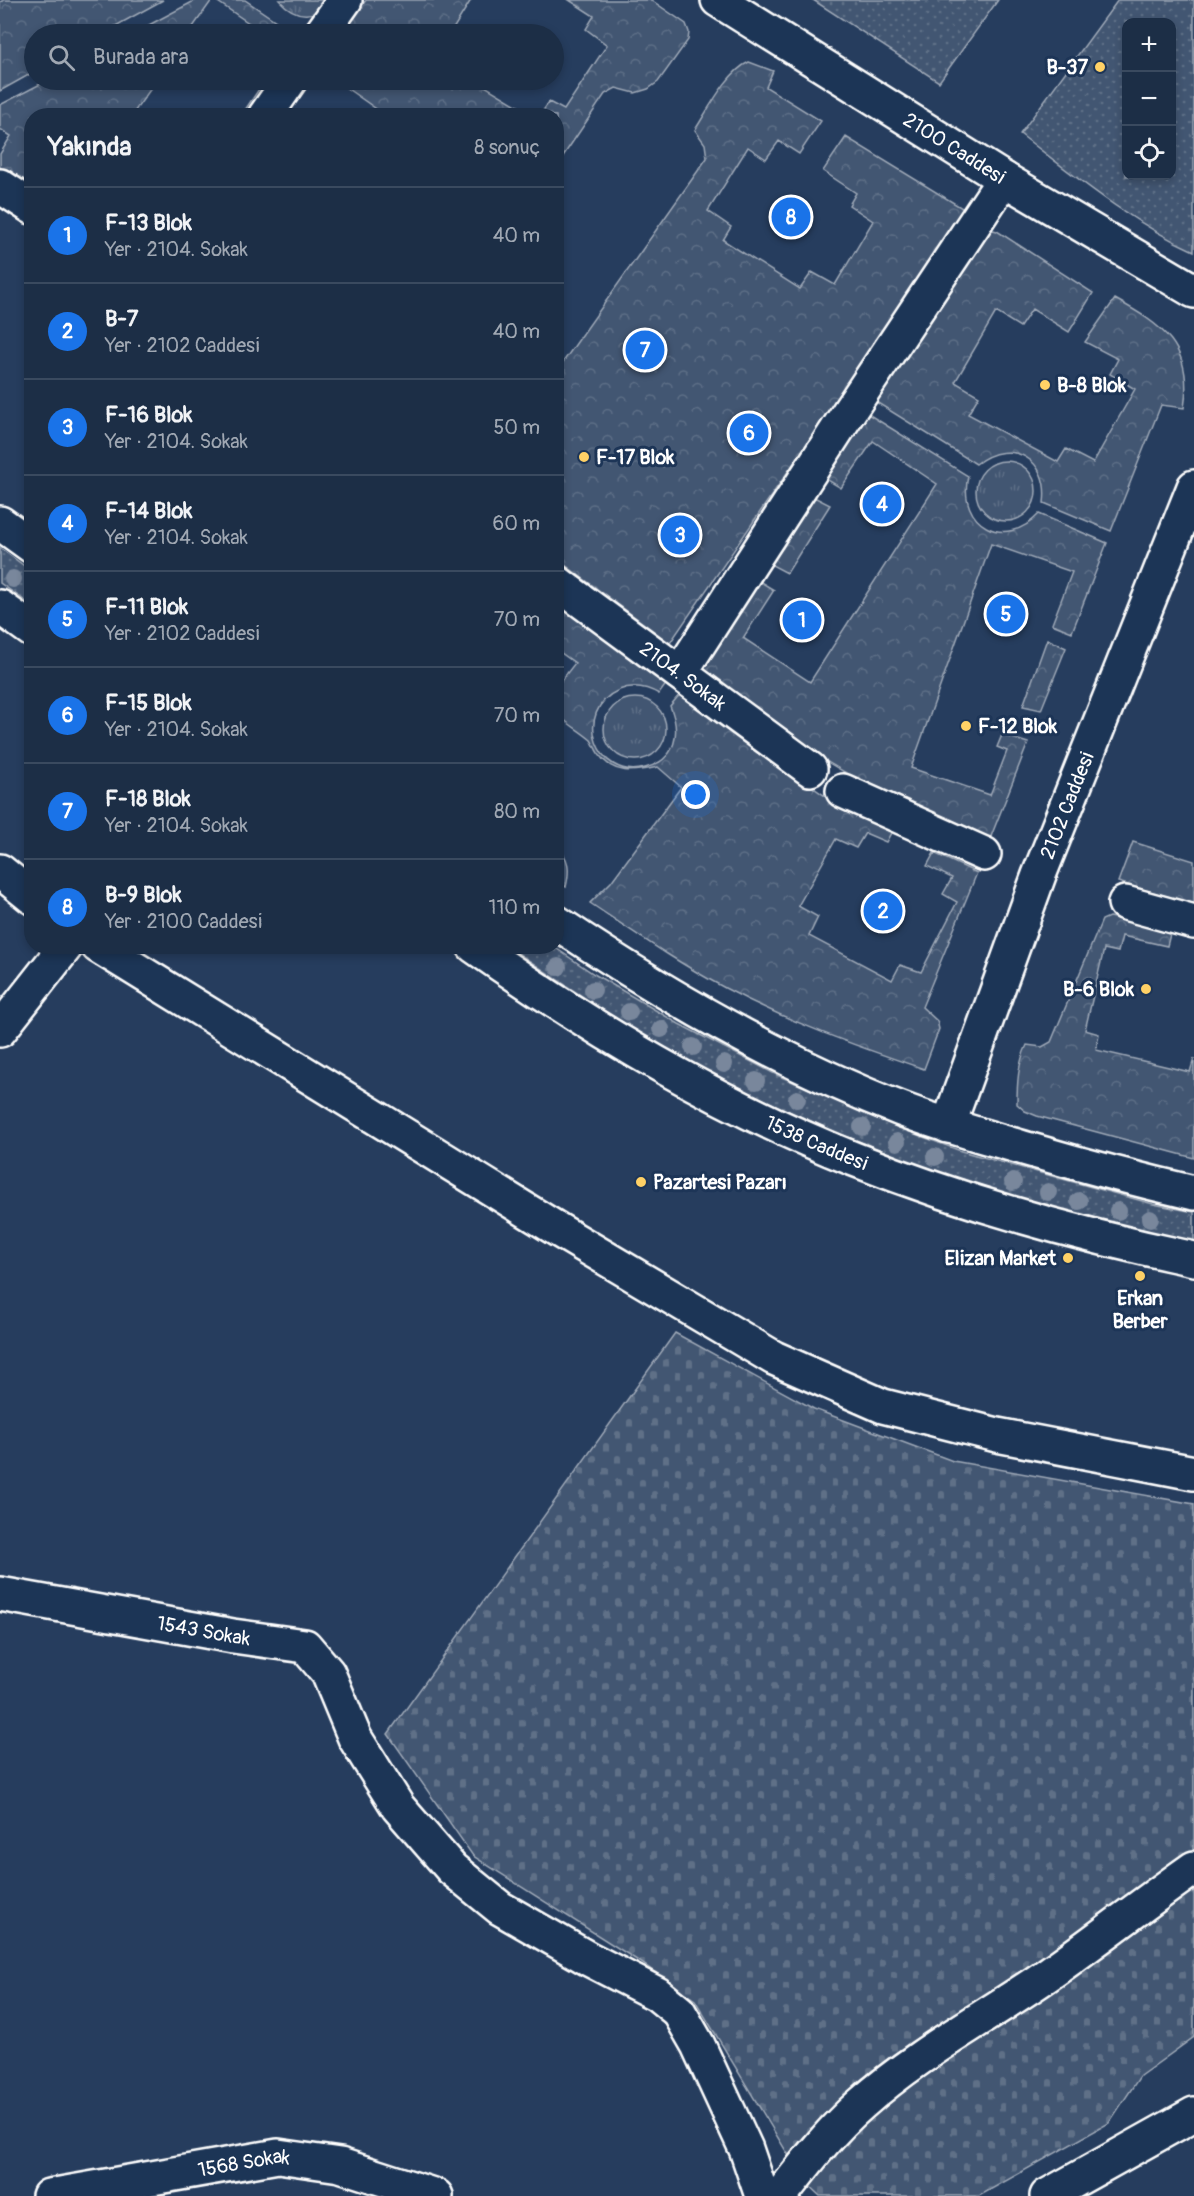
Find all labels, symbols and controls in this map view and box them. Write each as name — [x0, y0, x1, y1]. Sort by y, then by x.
map controls — [1122, 18, 1176, 180]
button: + — [1122, 18, 1176, 72]
search box — [24, 24, 564, 90]
icon: search — [45, 41, 78, 74]
text: Burada ara — [93, 43, 189, 71]
place label: B-37 — [1046, 55, 1088, 80]
marker: B-37 — [1093, 60, 1107, 74]
button: − — [1122, 72, 1176, 126]
street label: 2100 Caddesi — [899, 107, 1010, 189]
button: locate — [1122, 126, 1176, 180]
text: Yakında — [48, 131, 132, 163]
text: 8 sonuç — [474, 135, 540, 160]
pin: 8 — [772, 194, 810, 240]
text: F-13 Blok — [105, 209, 192, 237]
text: 1 — [64, 223, 71, 248]
text: 40 m — [493, 223, 540, 248]
text: Yer · 2104. Sokak — [105, 237, 248, 262]
text: B-7 — [105, 305, 138, 333]
text: 2 — [62, 319, 73, 344]
text: 40 m — [493, 319, 540, 344]
pin: 7 — [626, 328, 664, 372]
text: Yer · 2102 Caddesi — [105, 333, 260, 358]
place label: B-8 Blok — [1057, 373, 1127, 398]
marker: B-8 Blok — [1038, 378, 1052, 392]
text: F-16 Blok — [105, 401, 192, 429]
pin: 6 — [730, 410, 768, 456]
text: 3 — [62, 415, 73, 440]
text: 50 m — [493, 415, 540, 440]
text: Yer · 2104. Sokak — [105, 429, 248, 454]
place label: F-17 Blok — [596, 445, 675, 470]
marker: F-17 Blok — [577, 450, 591, 464]
pin: 4 — [862, 482, 902, 526]
text: F-14 Blok — [105, 497, 192, 525]
text: 4 — [62, 511, 73, 536]
text: 60 m — [493, 511, 540, 536]
pin: 3 — [660, 512, 700, 558]
text: Yer · 2104. Sokak — [105, 525, 248, 550]
pin: 5 — [986, 592, 1026, 636]
text: F-11 Blok — [105, 593, 188, 621]
pin: 1 — [782, 598, 822, 642]
text: 5 — [62, 607, 73, 632]
text: 70 m — [494, 607, 540, 632]
text: Yer · 2102 Caddesi — [105, 621, 260, 646]
street label: 2104. Sokak — [635, 636, 732, 716]
text: F-15 Blok — [105, 689, 192, 717]
text: 6 — [62, 703, 73, 728]
text: 70 m — [494, 703, 540, 728]
place label: F-12 Blok — [978, 714, 1058, 739]
text: Yer · 2104. Sokak — [105, 717, 248, 742]
marker: F-12 Blok — [959, 719, 973, 733]
street label: 2102 Caddesi — [1034, 748, 1099, 862]
your location — [681, 780, 710, 809]
text: F-18 Blok — [105, 785, 191, 813]
text: 7 — [62, 799, 73, 824]
text: 80 m — [494, 799, 540, 824]
text: Yer · 2104. Sokak — [105, 813, 248, 838]
text: B-9 Blok — [105, 881, 182, 909]
pin: 2 — [864, 888, 902, 934]
text: 8 — [62, 895, 73, 920]
text: 110 m — [489, 895, 540, 920]
text: Yer · 2100 Caddesi — [105, 909, 262, 934]
place label: B-6 Blok — [1063, 977, 1135, 1002]
marker: B-6 Blok — [1139, 982, 1153, 996]
street label: 1538 Caddesi — [761, 1110, 872, 1176]
place label: Pazartesi Pazarı — [653, 1170, 787, 1195]
marker: Pazartesi Pazarı — [634, 1175, 648, 1189]
place label: Elizan Market — [944, 1246, 1057, 1271]
marker: Elizan Market — [1061, 1251, 1075, 1265]
marker: Erkan Berber — [1133, 1269, 1147, 1283]
place label: Erkan Berber — [1112, 1286, 1168, 1334]
street label: 1543 Sokak — [155, 1610, 253, 1651]
street label: 1568 Sokak — [196, 2143, 292, 2182]

